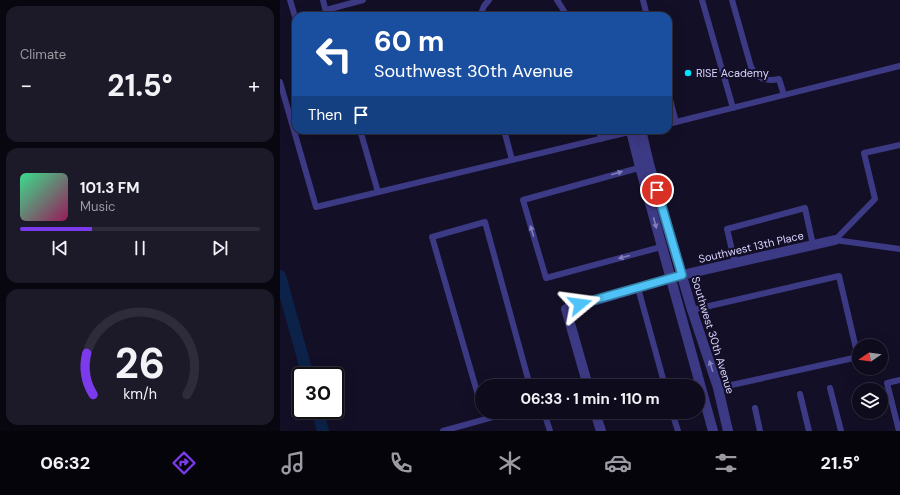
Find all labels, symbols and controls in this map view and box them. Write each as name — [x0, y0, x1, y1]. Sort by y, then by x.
text: 60 m — [374, 23, 444, 60]
icon: left — [308, 28, 360, 80]
text: Climate — [20, 46, 66, 63]
text: Southwest 30th Avenue — [374, 59, 573, 83]
text: 21.5° — [107, 66, 173, 105]
place label: RISE Academy — [696, 66, 769, 80]
marker: RISE Academy — [683, 68, 693, 78]
text: − — [20, 71, 32, 100]
text: + — [248, 71, 260, 100]
icon: arrive — [350, 104, 372, 126]
text: Then — [308, 105, 342, 125]
one-way arrow — [611, 170, 624, 176]
pin — [640, 173, 674, 207]
text: 101.3 FM — [80, 178, 139, 198]
icon: arrive — [646, 179, 668, 201]
text: Music — [80, 198, 115, 215]
one-way arrow — [652, 218, 658, 230]
one-way arrow — [529, 224, 535, 236]
street label: Southwest 13th Place — [697, 228, 805, 266]
icon: previous — [49, 237, 71, 259]
icon: pause — [129, 237, 151, 259]
icon: next — [209, 237, 231, 259]
one-way arrow — [618, 254, 630, 260]
street label: Southwest 30th Avenue — [689, 275, 737, 395]
position arrow — [559, 283, 601, 325]
text: 26 — [115, 337, 165, 391]
north arrow — [852, 339, 888, 375]
map controls — [852, 339, 888, 419]
one-way arrow — [707, 360, 713, 372]
speed limit sign: 30 — [292, 367, 344, 419]
button: layers — [852, 383, 888, 419]
text: km/h — [123, 385, 157, 403]
text: 06:33 · 1 min · 110 m — [520, 389, 660, 409]
icon: directions — [170, 449, 198, 477]
icon: music — [279, 449, 307, 477]
icon: phone — [387, 449, 415, 477]
icon: climate — [496, 449, 524, 477]
icon: car — [604, 449, 632, 477]
icon: filters — [712, 449, 740, 477]
text: 06:32 — [40, 451, 90, 475]
text: 21.5° — [821, 451, 860, 475]

